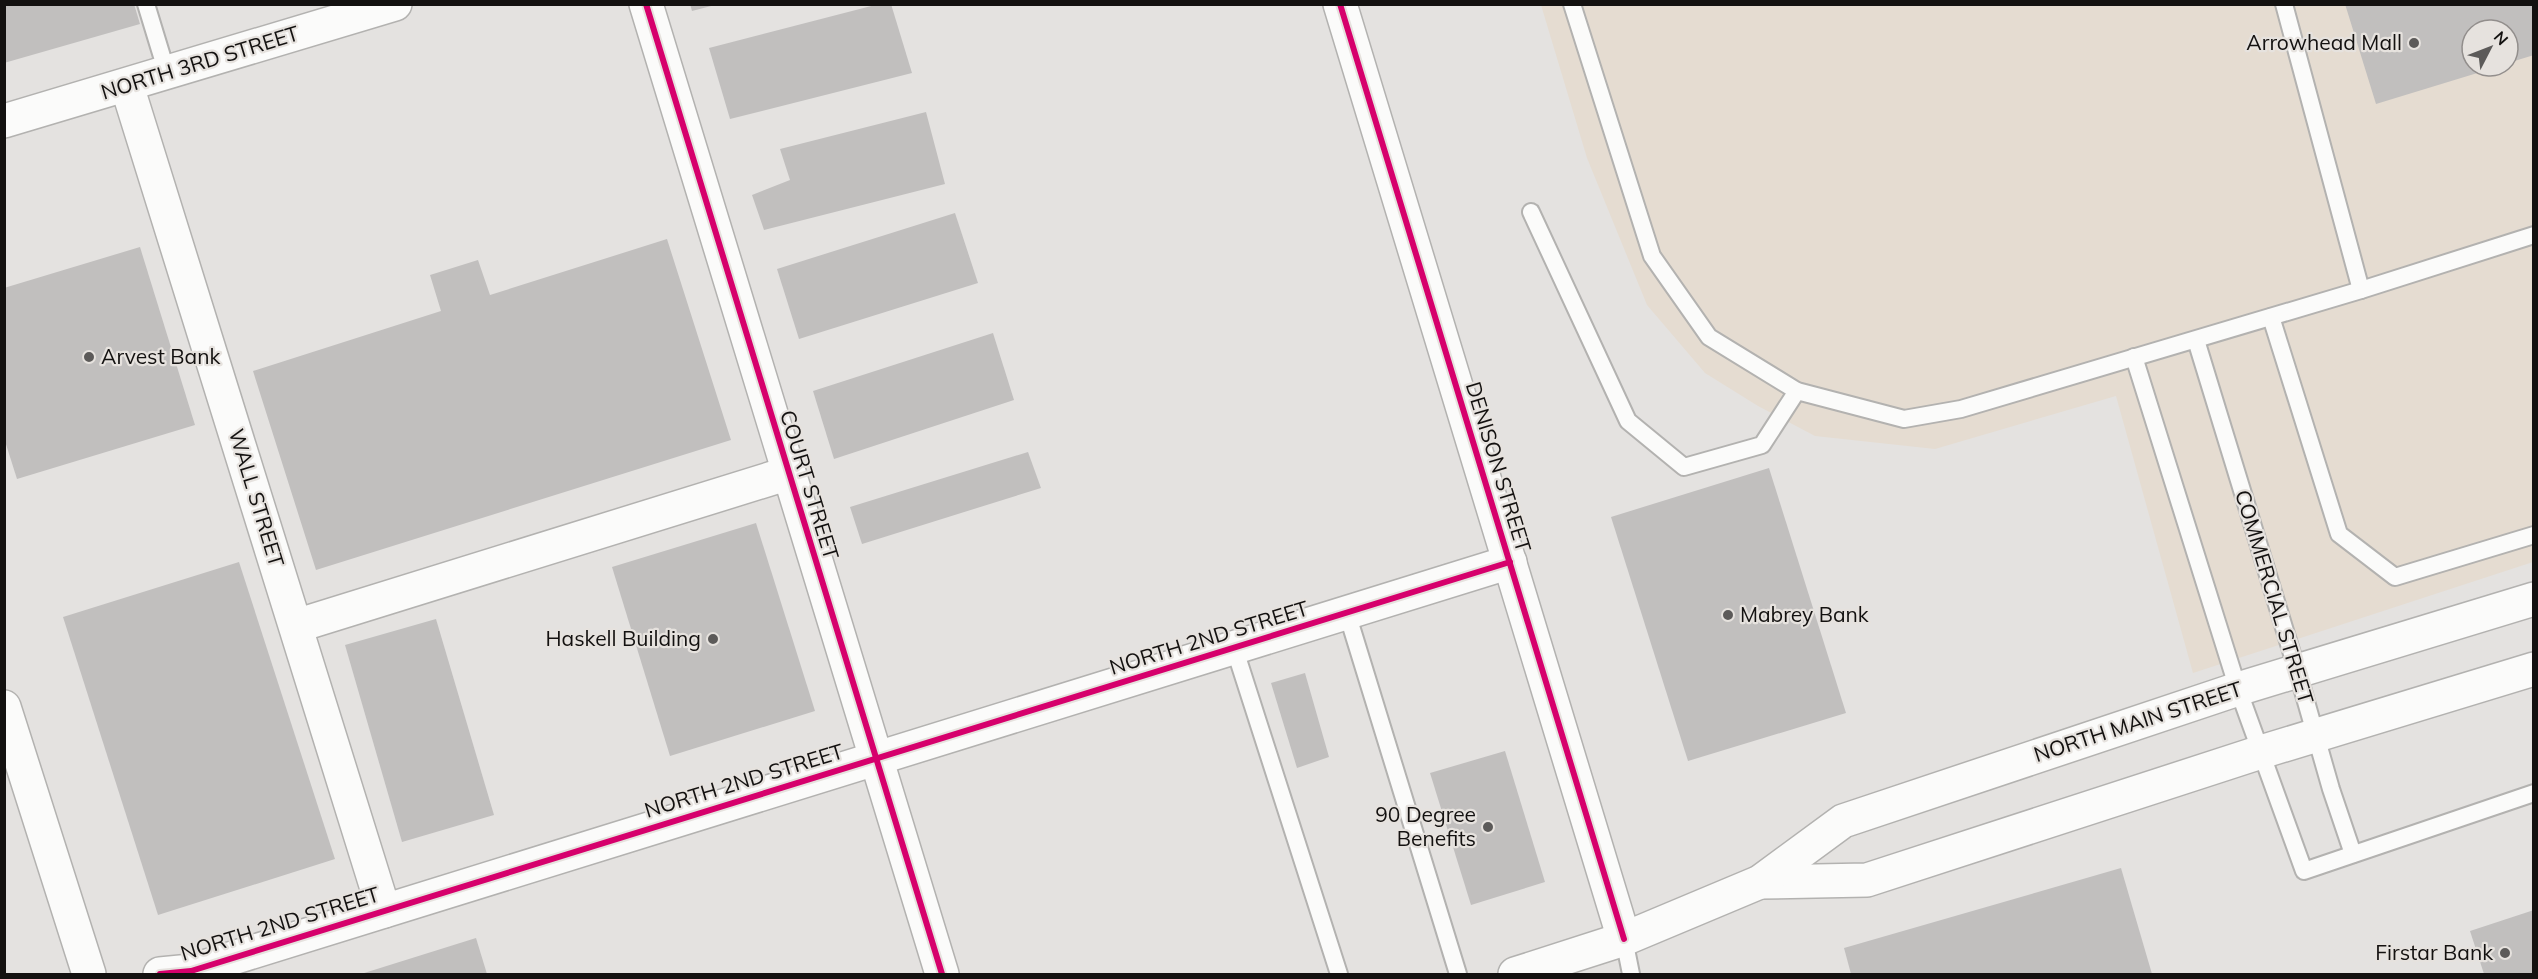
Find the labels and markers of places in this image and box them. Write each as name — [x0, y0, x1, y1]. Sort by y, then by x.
place label: Arrowhead Mall — [2246, 29, 2402, 55]
marker: Arrowhead Mall — [2407, 36, 2421, 50]
place label: Arvest Bank — [101, 343, 220, 369]
marker: Arvest Bank — [82, 350, 96, 364]
place label: Mabrey Bank — [1740, 601, 1869, 627]
marker: Mabrey Bank — [1721, 608, 1735, 622]
place label: Haskell Building — [545, 625, 701, 651]
marker: Haskell Building — [706, 632, 720, 646]
place label: 90 Degree Benefits — [1375, 801, 1476, 851]
marker: 90 Degree Benefits — [1481, 820, 1495, 834]
place label: Firstar Bank — [2375, 939, 2493, 965]
marker: Firstar Bank — [2498, 946, 2512, 960]

